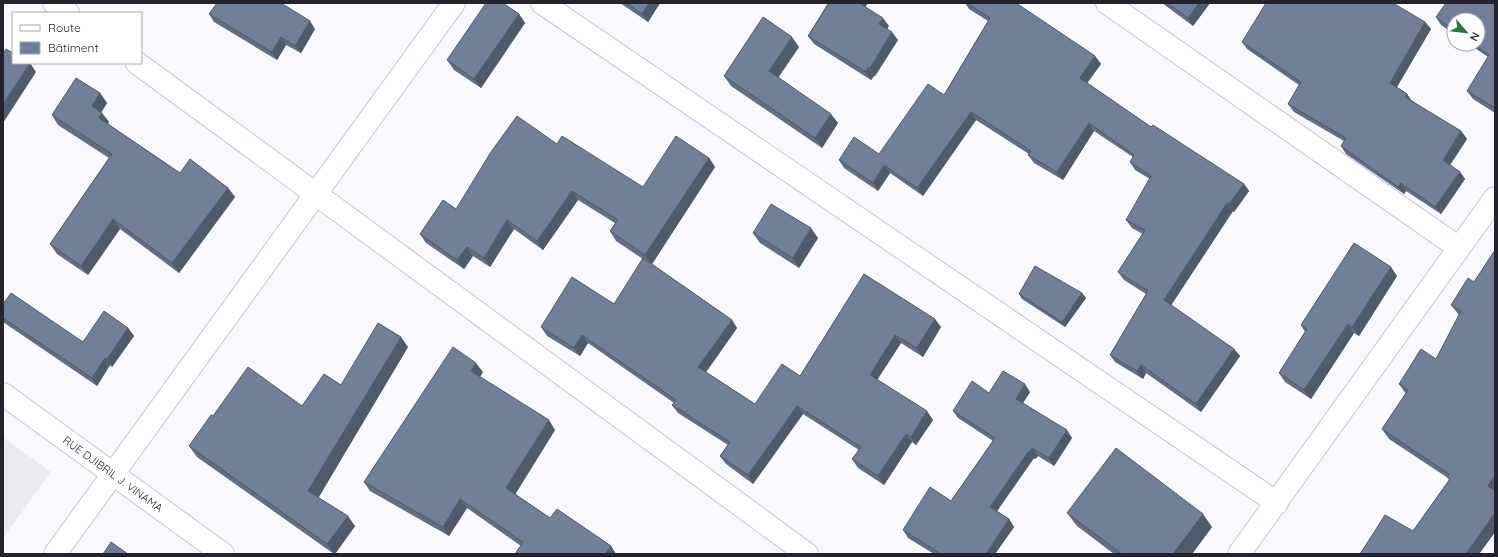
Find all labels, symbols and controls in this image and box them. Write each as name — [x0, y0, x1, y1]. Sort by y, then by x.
legend — [12, 12, 142, 64]
north arrow — [1446, 12, 1486, 52]
text: Route — [48, 20, 81, 35]
text: N — [1467, 30, 1483, 44]
text: Bâtiment — [48, 40, 98, 55]
street label: RUE DJIBRIL J. VINAMA — [60, 433, 166, 515]

